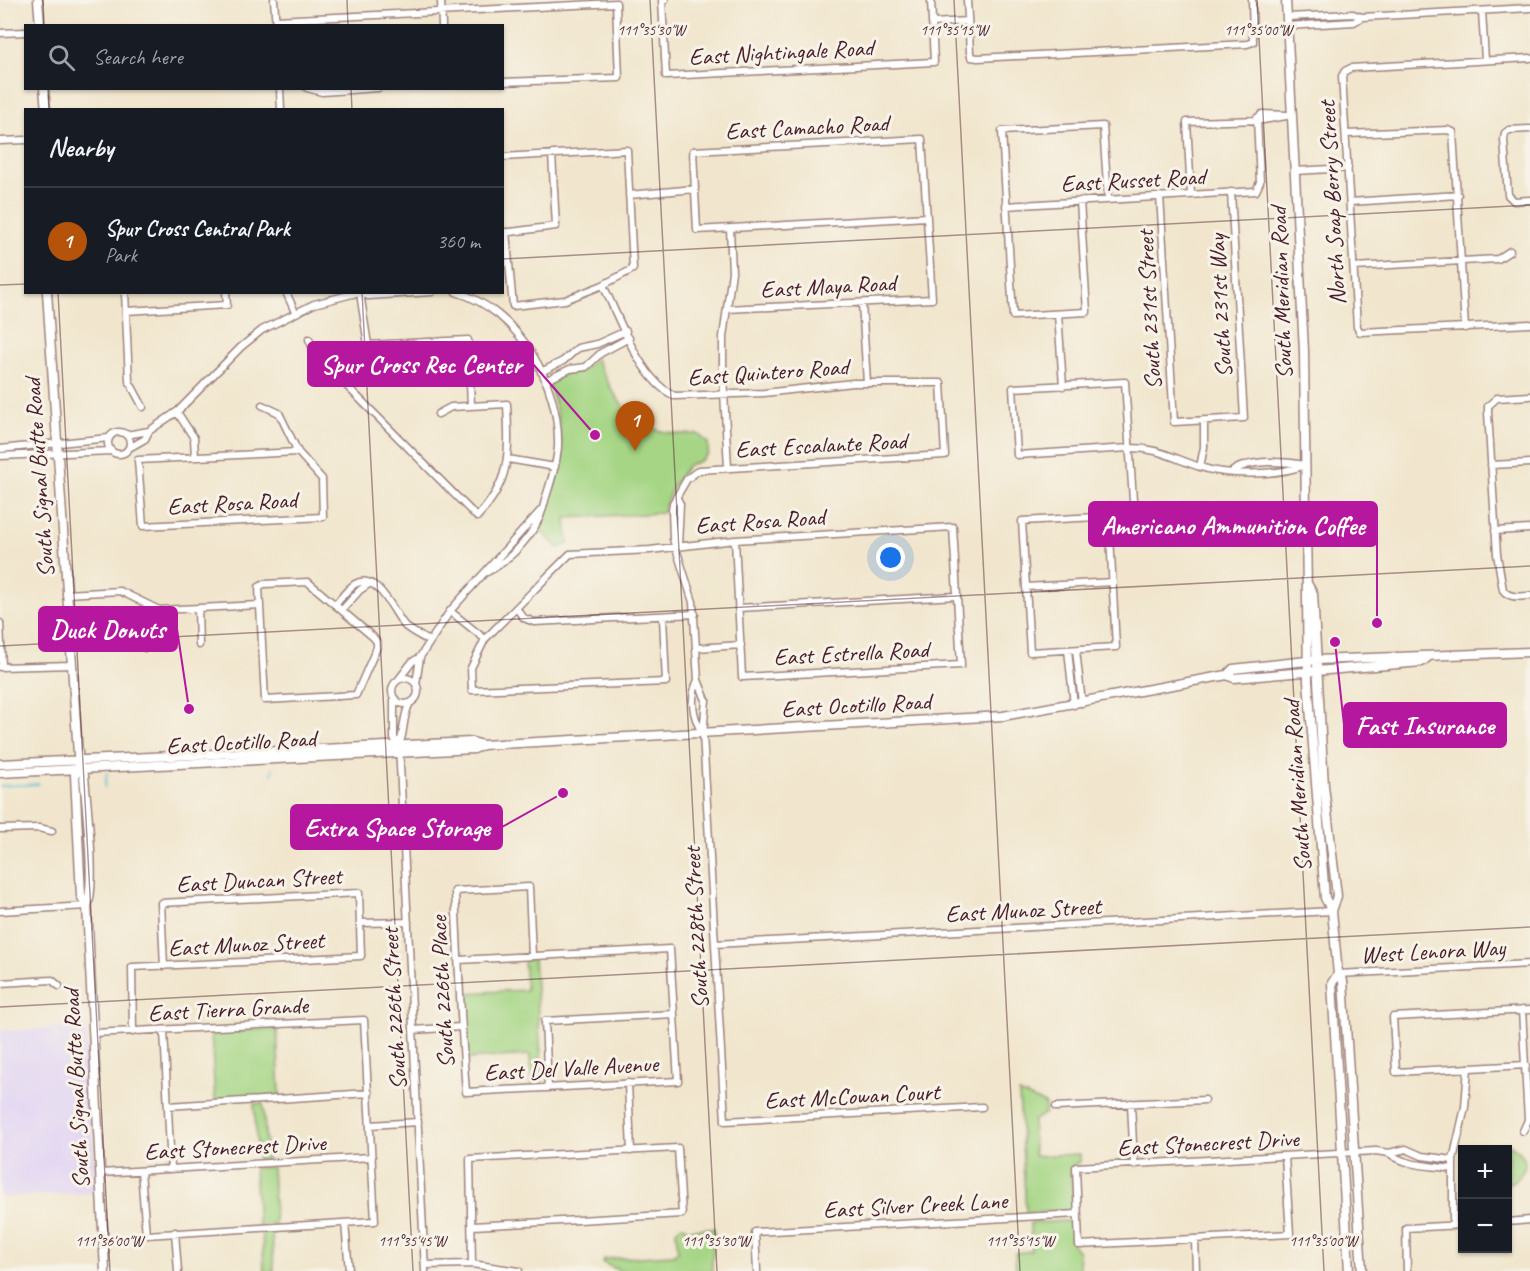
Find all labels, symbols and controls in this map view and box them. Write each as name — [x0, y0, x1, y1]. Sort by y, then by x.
text: 111°35'30"W — [617, 21, 688, 40]
text: 111°35'15"W — [920, 21, 991, 40]
text: 111°35'00"W — [1224, 21, 1295, 40]
search box — [24, 24, 504, 90]
street label: East Nightingale Road — [688, 32, 878, 72]
icon: search — [45, 41, 78, 74]
text: Search here — [93, 43, 183, 71]
street label: North Soap Berry Street — [1312, 98, 1352, 306]
street label: East Camacho Road — [725, 108, 893, 146]
text: Nearby — [48, 131, 113, 164]
street label: East Russet Road — [1060, 161, 1209, 199]
street label: South Meridian Road — [1263, 203, 1299, 380]
text: Spur Cross Central Park — [105, 215, 290, 243]
street label: South 231st Street — [1130, 228, 1168, 390]
text: 1 — [63, 229, 72, 254]
text: 360 m — [437, 229, 480, 254]
street label: South 231st Way — [1201, 232, 1239, 379]
text: Park — [105, 243, 137, 268]
street label: East Maya Road — [760, 267, 900, 305]
callout: Spur Cross Rec Center — [308, 342, 533, 386]
text: Spur Cross Rec Center — [320, 348, 524, 381]
street label: East Quintero Road — [687, 351, 853, 393]
street label: South Signal Butte Road — [17, 374, 61, 579]
pin: 1 — [616, 402, 654, 451]
street label: East Escalante Road — [735, 425, 911, 464]
street label: East Rosa Road — [167, 484, 301, 521]
street label: East Rosa Road — [694, 501, 829, 540]
callout: Americano Ammunition Coffee — [1089, 502, 1377, 546]
text: Americano Ammunition Coffee — [1101, 509, 1367, 542]
your location — [876, 543, 905, 572]
callout: Duck Donuts — [39, 607, 177, 651]
text: Duck Donuts — [51, 613, 168, 646]
street label: East Estrella Road — [773, 634, 933, 672]
street label: East Ocotillo Road — [780, 686, 935, 724]
street label: South Meridian Road — [1276, 696, 1318, 873]
callout: Fast Insurance — [1344, 703, 1506, 747]
text: Fast Insurance — [1356, 709, 1496, 742]
street label: East Ocotillo Road — [165, 723, 320, 761]
callout: Extra Space Storage — [291, 805, 502, 849]
text: Extra Space Storage — [304, 811, 492, 844]
street label: South 228th Street — [677, 844, 715, 1010]
street label: East Duncan Street — [176, 861, 344, 899]
street label: East Munoz Street — [944, 891, 1104, 929]
street label: South 226th Place — [423, 913, 461, 1069]
street label: East Munoz Street — [167, 925, 327, 963]
street label: South 226th Street — [375, 925, 413, 1091]
street label: West Lenora Way — [1360, 932, 1508, 970]
street label: South Signal Butte Road — [56, 985, 96, 1189]
street label: East Tierra Grande — [147, 990, 311, 1028]
street label: East Del Valle Avenue — [483, 1048, 661, 1088]
street label: East McCowan Court — [764, 1076, 942, 1116]
street label: East Stonecrest Drive — [1117, 1123, 1302, 1163]
street label: East Stonecrest Drive — [144, 1127, 329, 1167]
map controls — [1458, 1145, 1512, 1253]
button: + — [1458, 1145, 1512, 1199]
street label: East Silver Creek Lane — [822, 1185, 1010, 1225]
button: − — [1458, 1199, 1512, 1253]
text: 111°36'00"W — [75, 1232, 146, 1251]
text: 111°35'45"W — [378, 1232, 449, 1251]
text: 111°35'30"W — [682, 1232, 753, 1251]
text: 111°35'15"W — [986, 1232, 1057, 1251]
text: 111°35'00"W — [1289, 1232, 1360, 1251]

